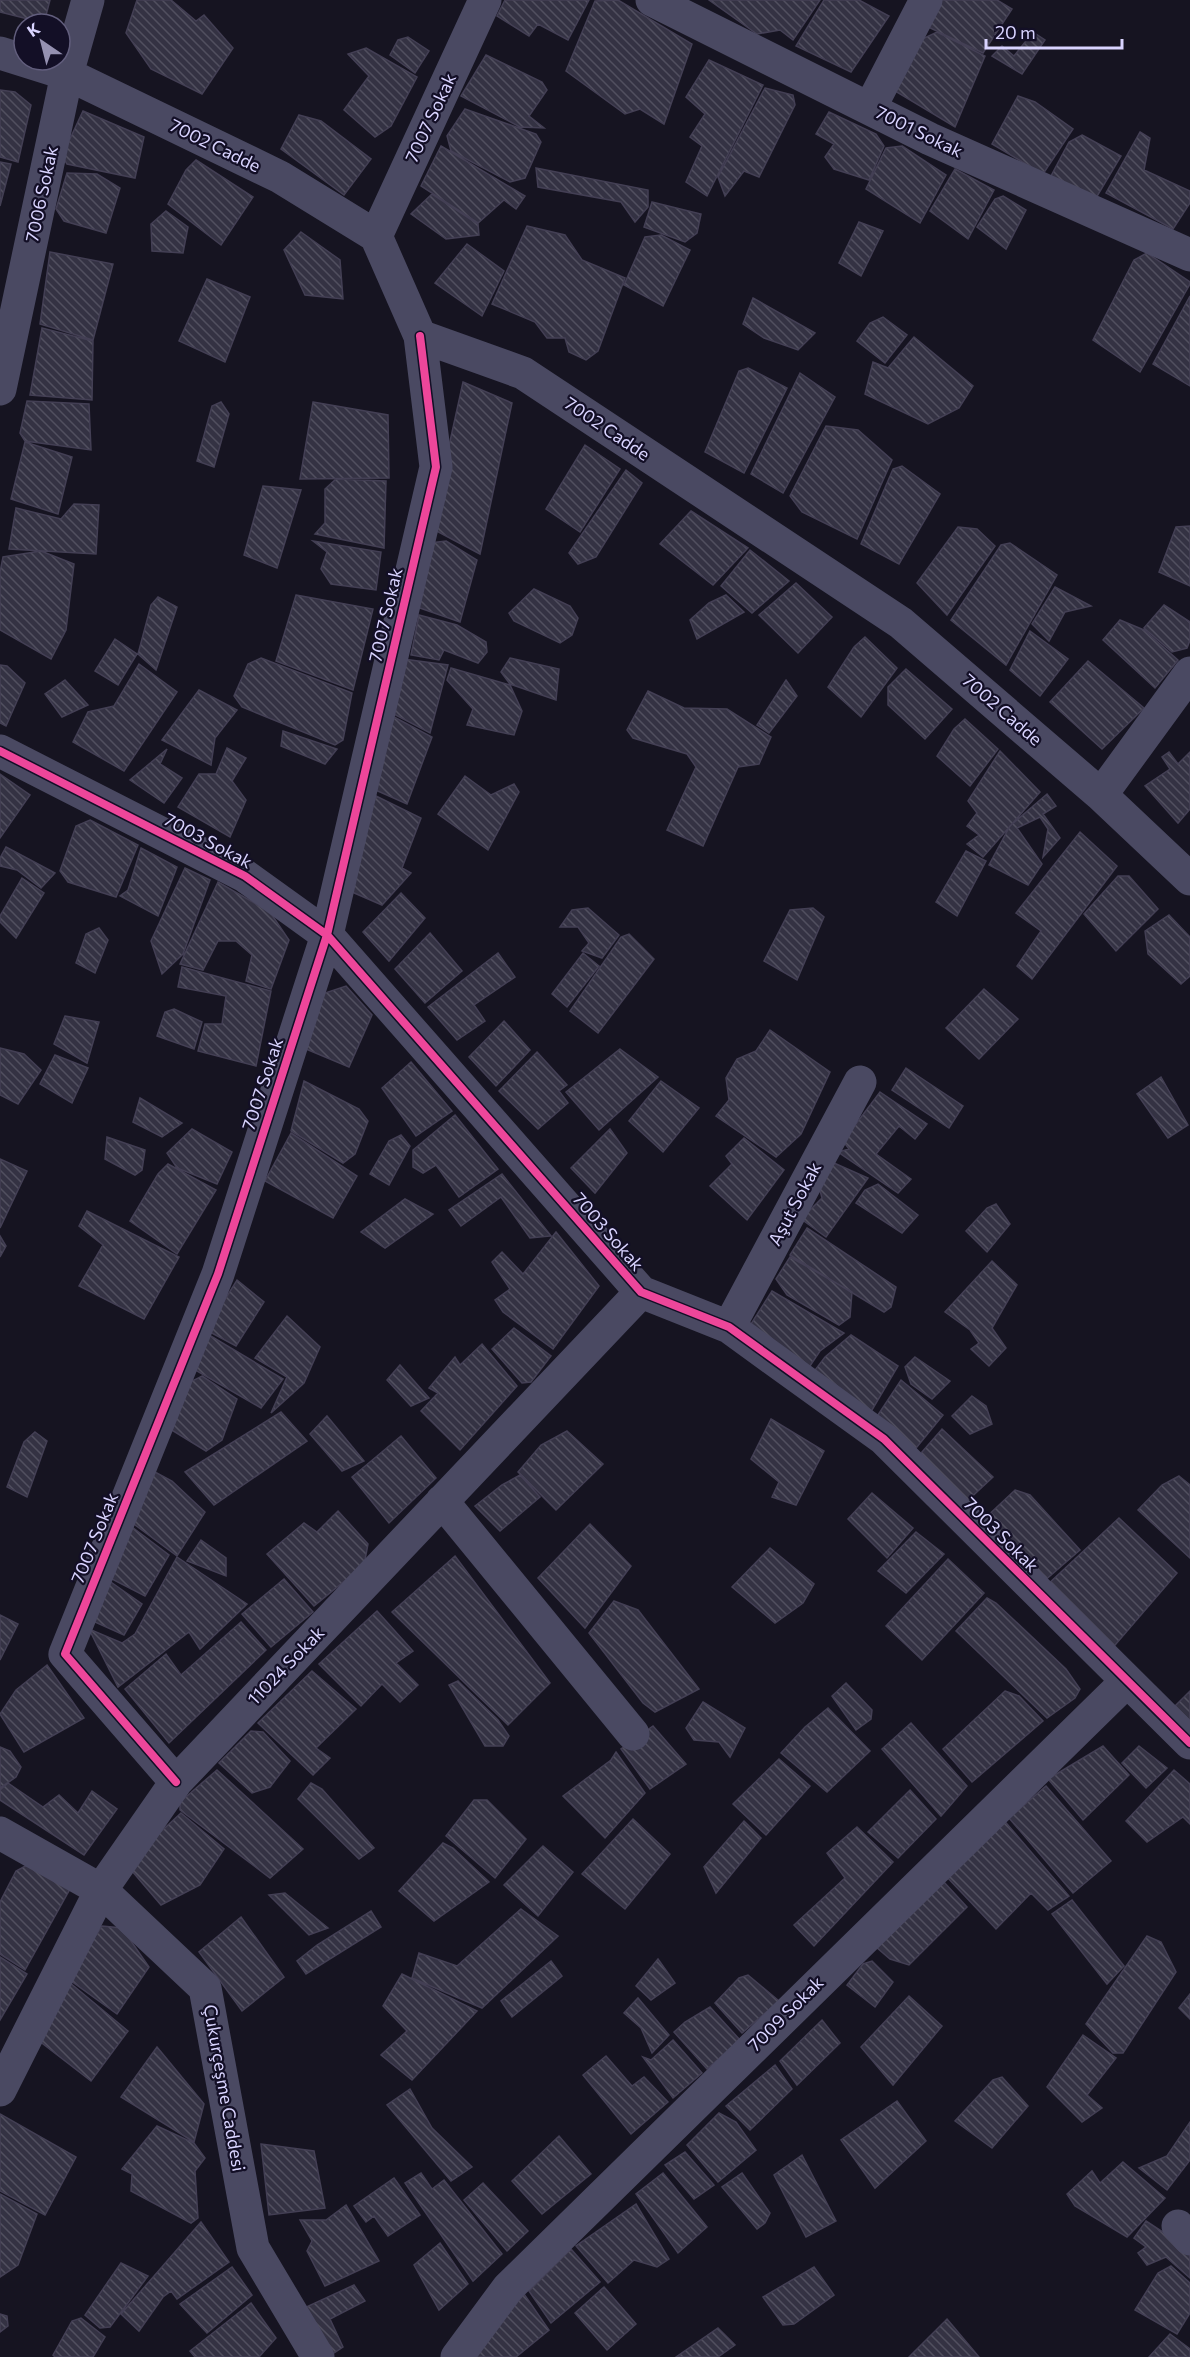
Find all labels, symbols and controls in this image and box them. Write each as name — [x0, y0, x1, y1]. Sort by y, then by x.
north arrow — [12, 12, 72, 72]
scale bar — [986, 12, 1122, 50]
text: K — [23, 18, 43, 40]
text: 20 m — [995, 21, 1036, 43]
street label: 7007 Sokak — [400, 69, 460, 166]
street label: 7001 Sokak — [872, 101, 967, 162]
street label: 7002 Cadde — [166, 114, 264, 177]
street label: 7006 Sokak — [20, 144, 62, 244]
street label: 7002 Cadde — [561, 392, 654, 465]
street label: 7007 Sokak — [364, 565, 407, 664]
street label: 7002 Cadde — [958, 669, 1047, 750]
street label: 7003 Sokak — [161, 808, 257, 873]
street label: 7007 Sokak — [237, 1034, 287, 1133]
street label: Aşut Sokak — [763, 1158, 825, 1249]
street label: 7003 Sokak — [569, 1188, 649, 1275]
street label: 7007 Sokak — [66, 1489, 122, 1586]
street label: 7003 Sokak — [960, 1492, 1044, 1576]
street label: 11024 Sokak — [242, 1621, 329, 1709]
street label: 7009 Sokak — [743, 1971, 828, 2056]
street label: Çukurçeşme Caddesi — [199, 2003, 251, 2173]

